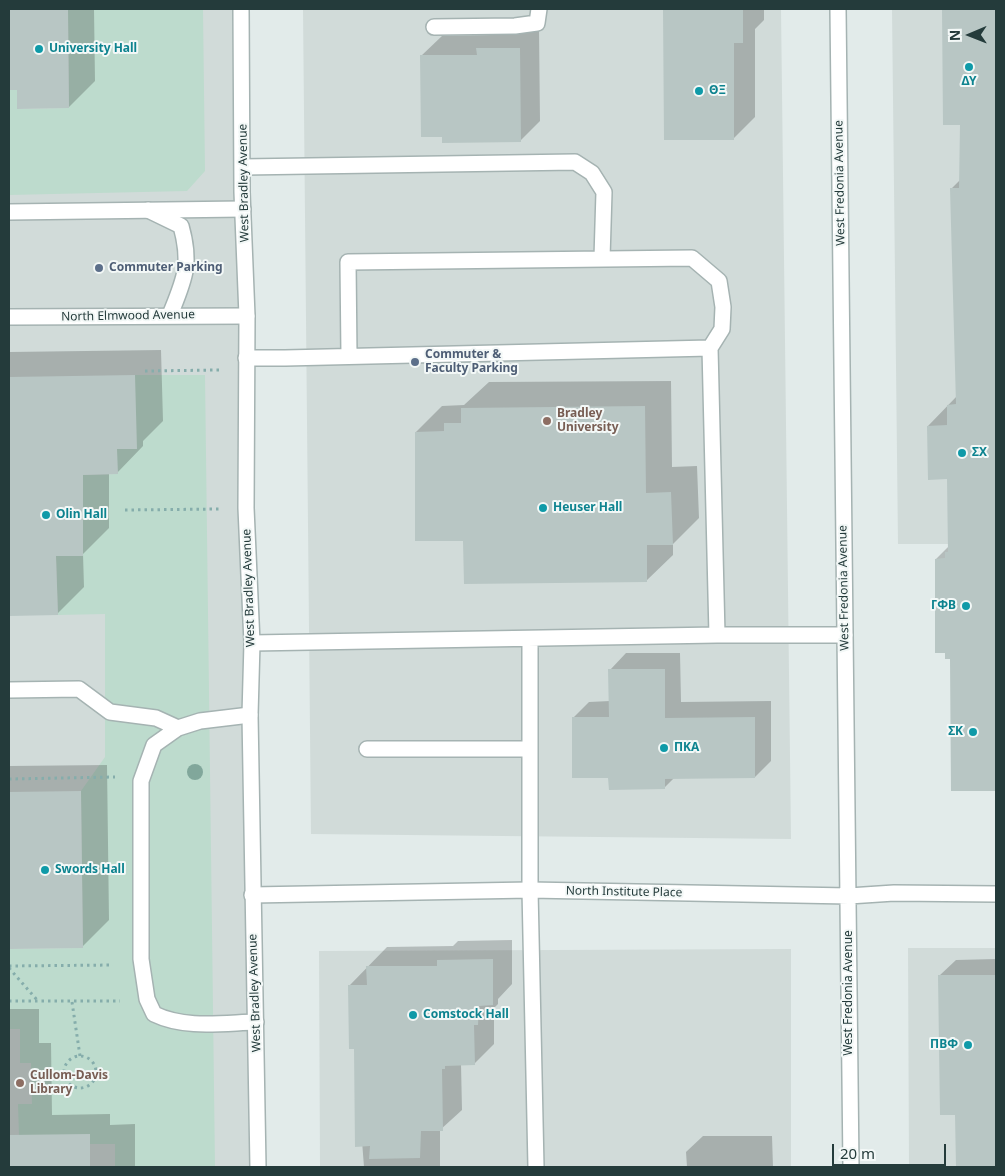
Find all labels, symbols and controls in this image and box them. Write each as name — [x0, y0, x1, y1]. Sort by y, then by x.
north arrow — [945, 10, 995, 60]
text: N — [945, 29, 964, 41]
place label: University Hall — [49, 42, 137, 56]
marker: University Hall — [33, 43, 45, 55]
marker: ΔΥ — [963, 61, 975, 73]
place label: ΔΥ — [962, 75, 976, 89]
place label: ΘΞ — [709, 84, 726, 98]
marker: ΘΞ — [693, 85, 705, 97]
street label: West Fredonia Avenue — [832, 120, 848, 246]
street label: West Bradley Avenue — [236, 124, 252, 242]
place label: Commuter Parking — [109, 261, 223, 275]
marker: Commuter Parking — [93, 262, 105, 274]
street label: North Elmwood Avenue — [61, 308, 195, 324]
place label: Commuter & Faculty Parking — [425, 348, 518, 376]
marker: Commuter & Faculty Parking — [409, 356, 421, 368]
place label: Bradley University — [557, 407, 619, 435]
marker: Bradley University — [541, 415, 553, 427]
place label: ΣΧ — [972, 446, 987, 460]
marker: ΣΧ — [956, 447, 968, 459]
place label: Heuser Hall — [553, 501, 622, 515]
marker: Heuser Hall — [537, 502, 549, 514]
place label: Olin Hall — [56, 508, 107, 522]
marker: Olin Hall — [40, 509, 52, 521]
street label: West Fredonia Avenue — [836, 525, 852, 651]
street label: West Bradley Avenue — [240, 529, 258, 647]
place label: ΓΦΒ — [931, 599, 956, 613]
marker: ΓΦΒ — [960, 600, 972, 612]
place label: ΣΚ — [948, 725, 963, 739]
marker: ΣΚ — [967, 726, 979, 738]
place label: ΠΚΑ — [674, 741, 699, 755]
marker: ΠΚΑ — [658, 742, 670, 754]
place label: Swords Hall — [55, 863, 125, 877]
marker: Swords Hall — [39, 864, 51, 876]
street label: North Institute Place — [566, 884, 682, 900]
street label: West Fredonia Avenue — [842, 930, 856, 1056]
street label: West Bradley Avenue — [246, 934, 264, 1052]
place label: Comstock Hall — [423, 1008, 509, 1022]
marker: Comstock Hall — [407, 1009, 419, 1021]
place label: ΠΒΦ — [930, 1038, 958, 1052]
marker: ΠΒΦ — [962, 1039, 974, 1051]
place label: Cullom-Davis Library — [30, 1069, 108, 1097]
marker: Cullom-Davis Library — [14, 1077, 26, 1089]
scale bar — [835, 1134, 949, 1166]
text: 20 m — [840, 1143, 875, 1163]

